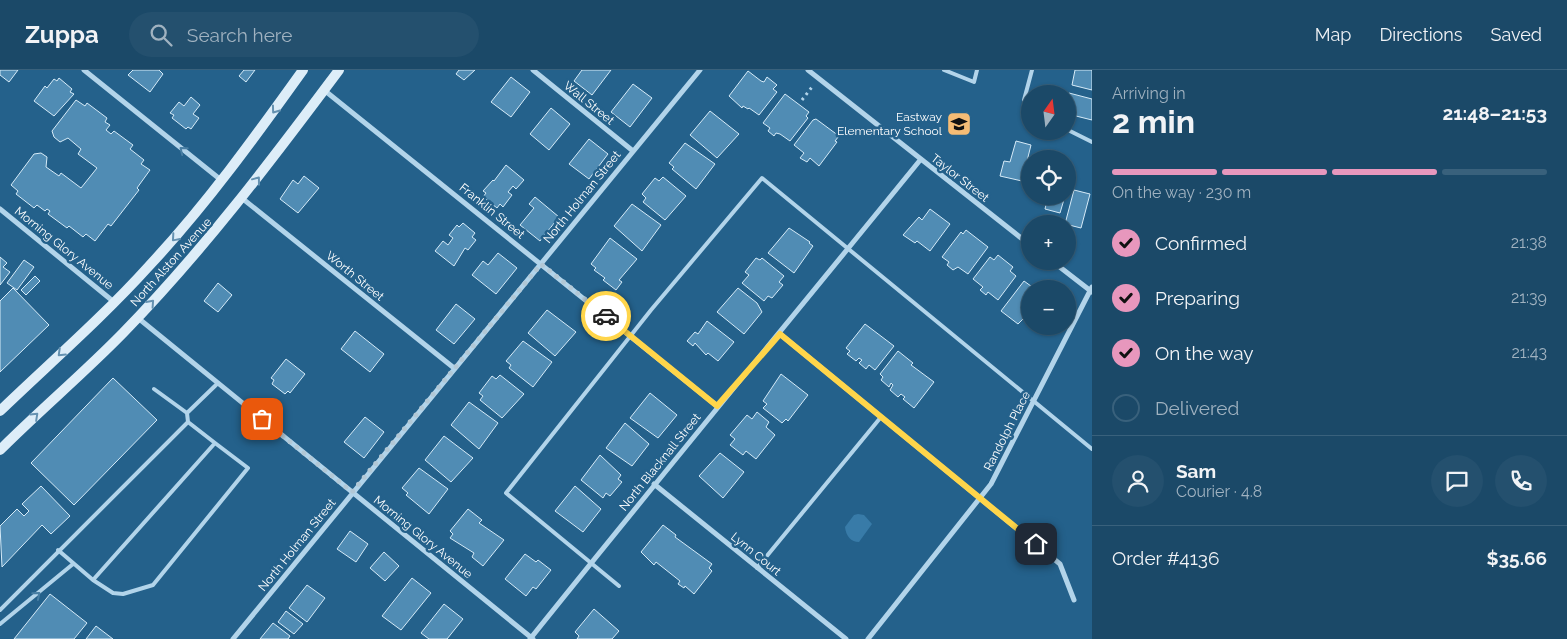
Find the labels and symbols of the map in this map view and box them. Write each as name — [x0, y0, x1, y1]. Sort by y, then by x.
street label: Wall Street — [561, 78, 617, 128]
north arrow — [1021, 85, 1076, 140]
one-way arrow — [272, 104, 281, 113]
place label: Eastway Elementary School — [837, 110, 943, 138]
school or university icon: Eastway Elementary School — [946, 111, 972, 137]
one-way arrow — [180, 146, 189, 155]
street label: North Holman Street — [540, 148, 624, 246]
street label: Taylor Street — [928, 151, 992, 205]
one-way arrow — [252, 177, 260, 186]
street label: Franklin Street — [457, 180, 527, 242]
street label: Morning Glory Avenue — [12, 204, 116, 292]
street label: North Alston Avenue — [128, 215, 214, 309]
one-way arrow — [172, 232, 181, 241]
street label: Worth Street — [323, 248, 387, 304]
courier — [581, 291, 631, 341]
one-way arrow — [146, 299, 155, 308]
one-way arrow — [57, 347, 66, 356]
street label: Randolph Place — [981, 389, 1033, 473]
pin — [241, 398, 283, 440]
street label: North Blacknall Street — [616, 410, 704, 514]
one-way arrow — [30, 413, 39, 422]
street label: Morning Glory Avenue — [371, 493, 475, 581]
street label: North Holman Street — [255, 496, 339, 594]
pin — [1015, 523, 1057, 565]
street label: Lynn Court — [728, 530, 784, 578]
one-way arrow — [31, 592, 40, 601]

